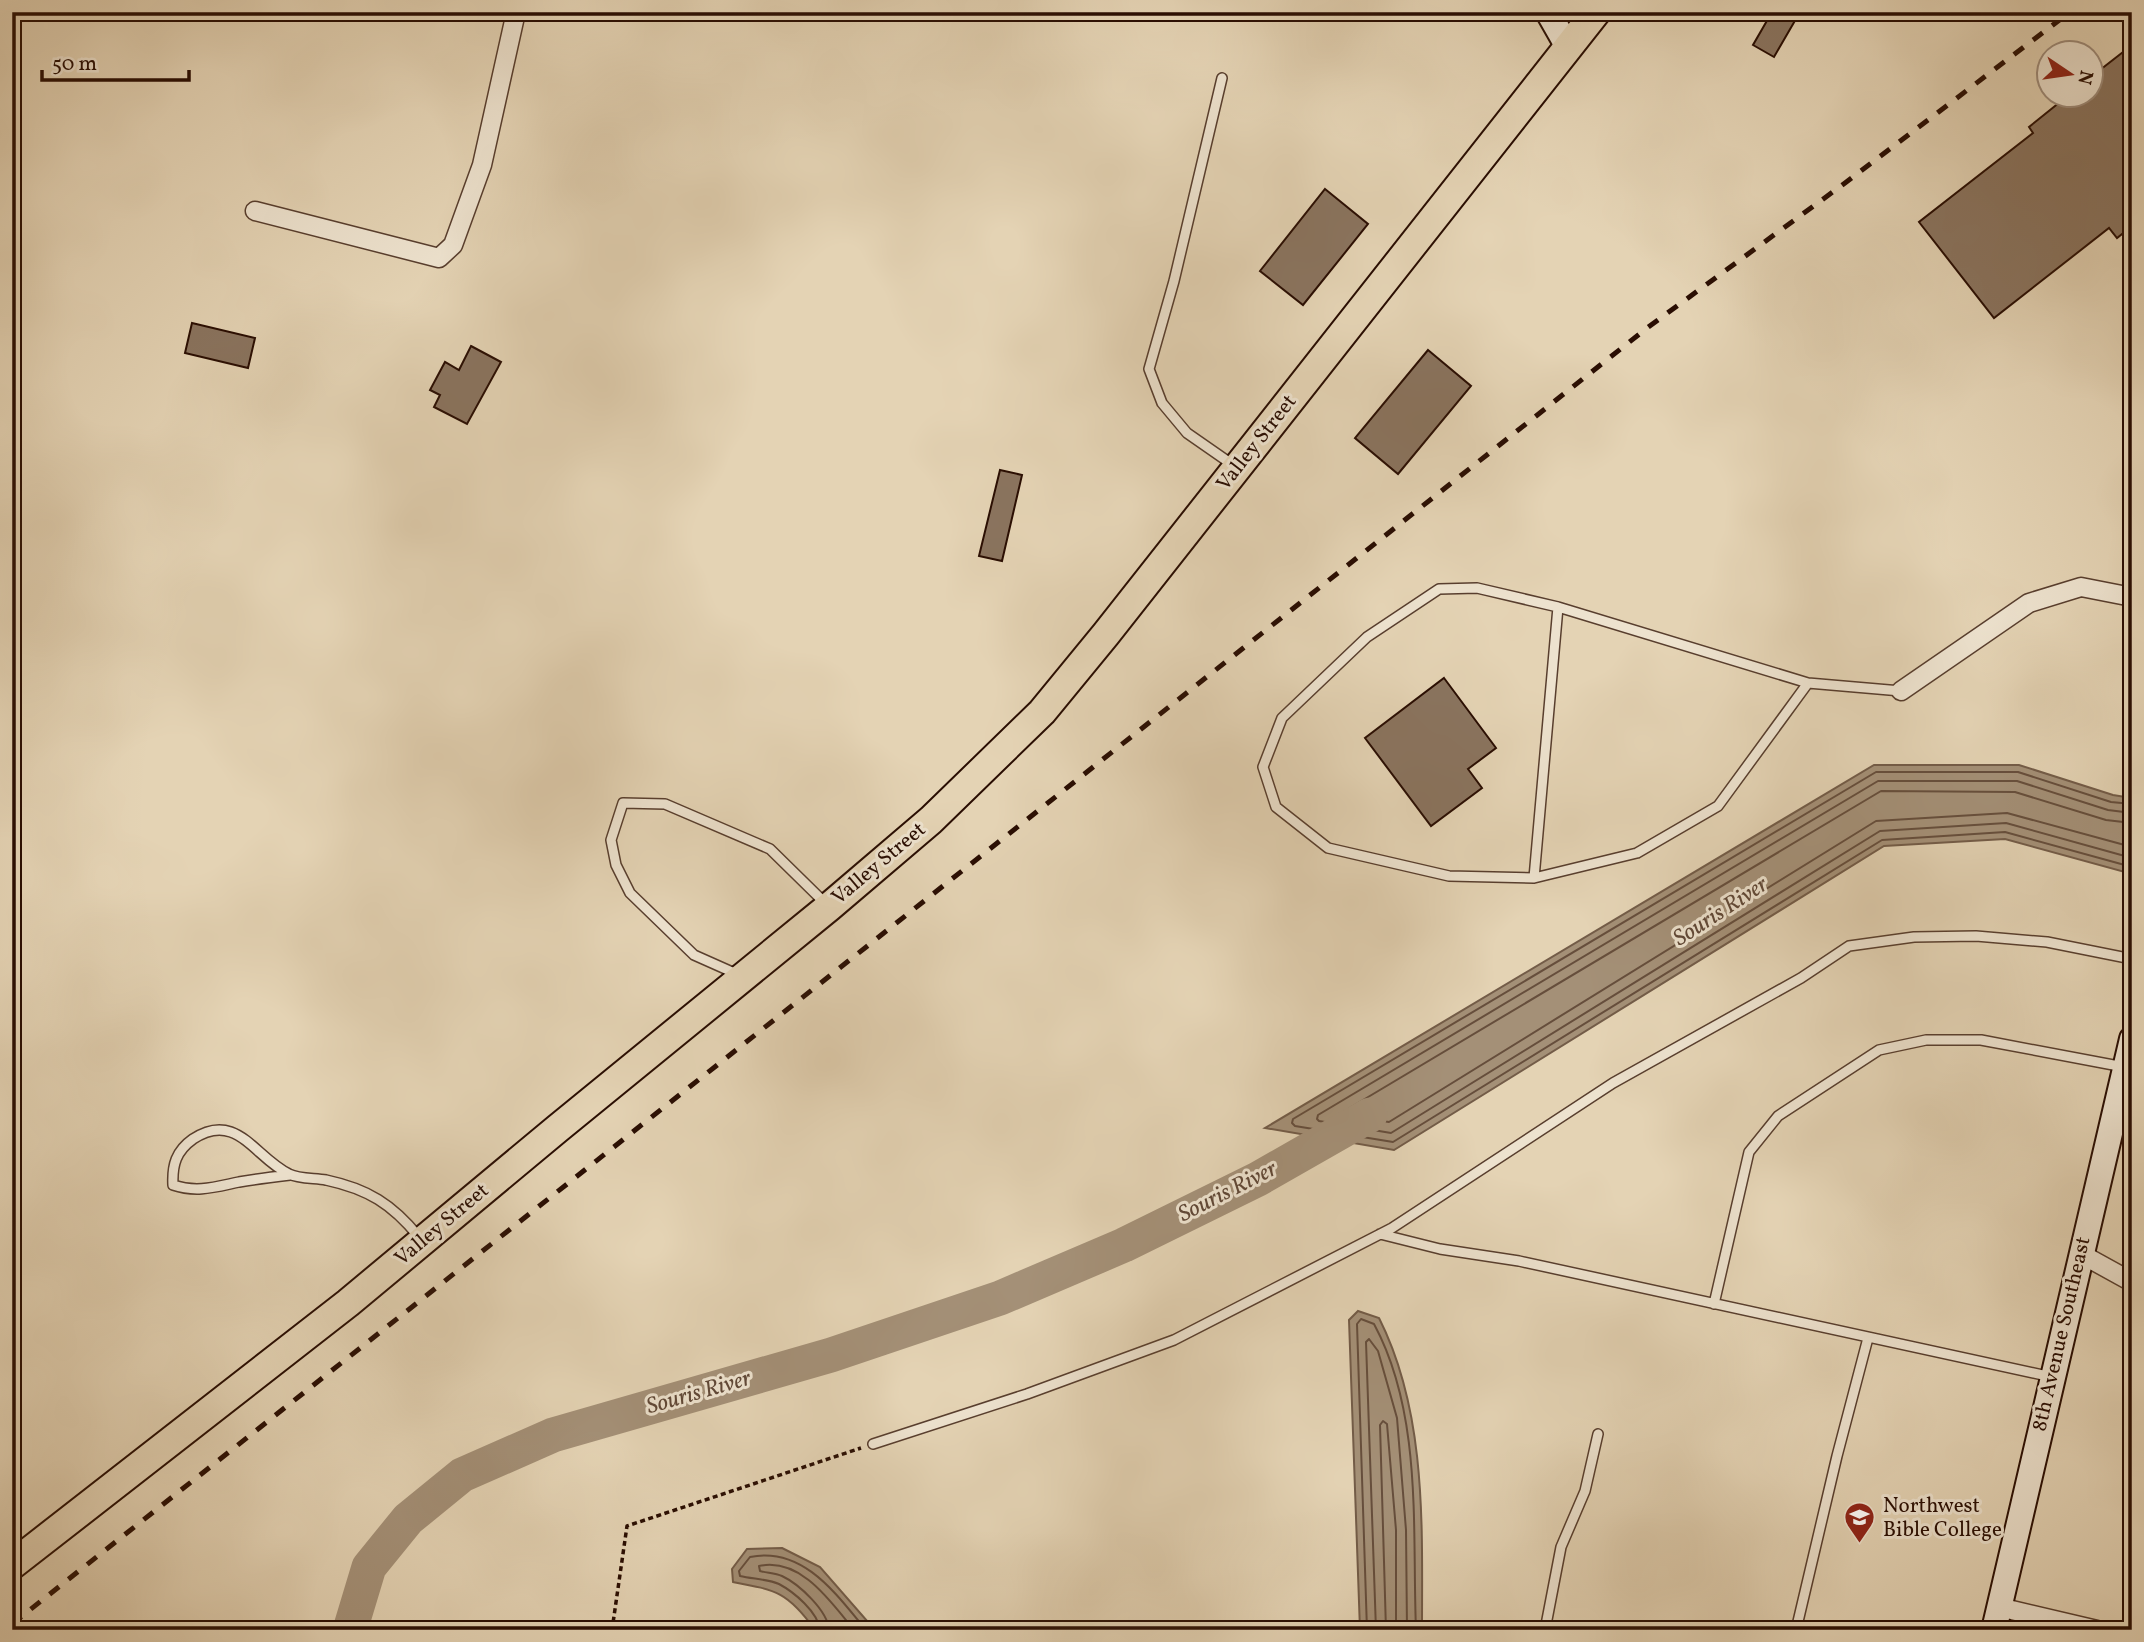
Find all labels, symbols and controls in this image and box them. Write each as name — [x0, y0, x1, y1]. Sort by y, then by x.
scale bar — [42, 38, 189, 82]
north arrow — [2036, 38, 2106, 108]
text: 50 m — [52, 50, 97, 79]
text: N — [2070, 68, 2099, 87]
street label: Valley Street — [1210, 389, 1304, 497]
street label: Valley Street — [826, 816, 932, 912]
water label: Souris River — [1667, 869, 1775, 955]
water label: Souris River — [1173, 1153, 1283, 1231]
street label: Valley Street — [389, 1177, 495, 1273]
street label: 8th Avenue Southeast — [2025, 1234, 2099, 1434]
water label: Souris River — [643, 1363, 755, 1423]
place label: Northwest Bible College — [1883, 1492, 2002, 1545]
school or university icon: Northwest Bible College — [1843, 1501, 1877, 1545]

